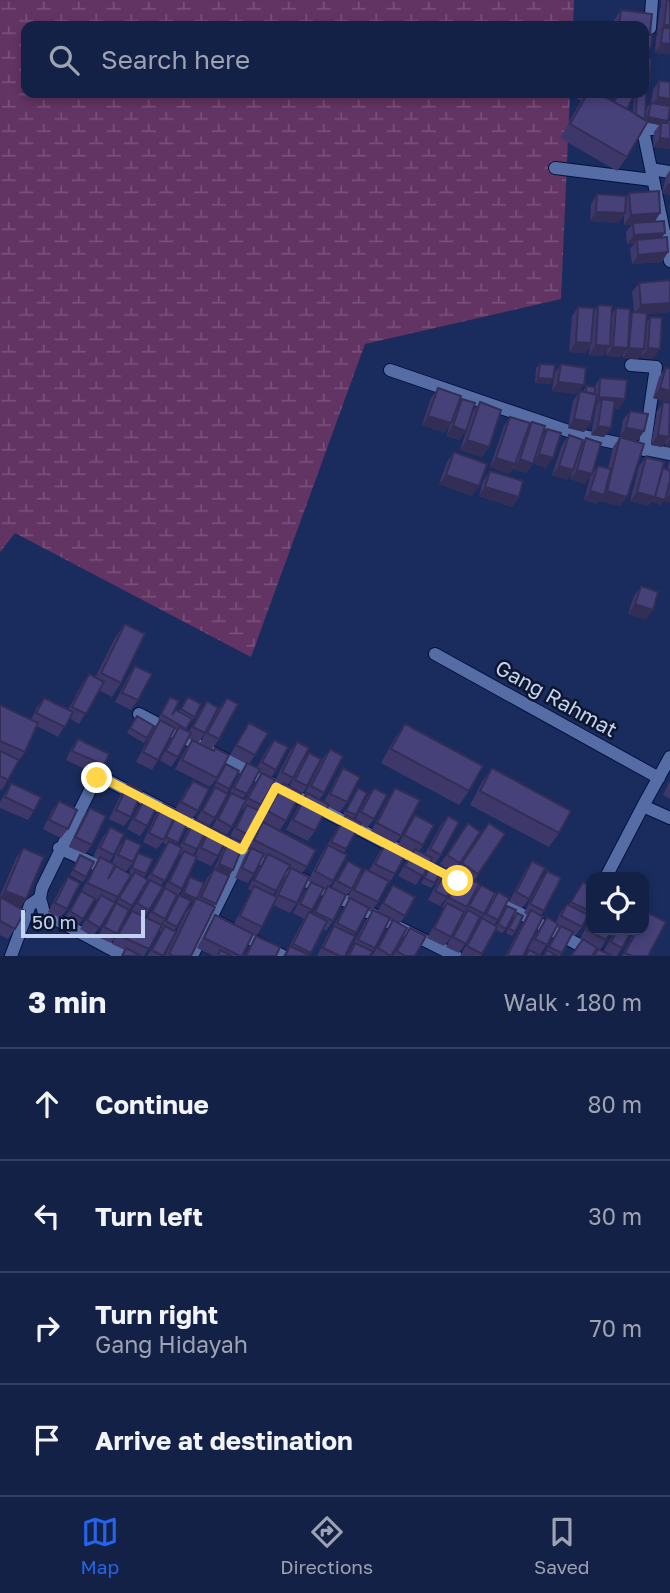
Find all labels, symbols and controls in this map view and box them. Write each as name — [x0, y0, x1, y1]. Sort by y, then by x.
search box — [21, 21, 649, 98]
icon: search — [45, 41, 83, 79]
text: Search here — [101, 44, 250, 75]
street label: Gang Rahmat — [491, 654, 622, 742]
route end — [81, 762, 112, 793]
route start — [442, 865, 473, 896]
map controls — [586, 872, 649, 935]
button: locate — [586, 872, 649, 935]
scale bar — [21, 907, 145, 939]
text: 50 m — [32, 910, 76, 933]
text: 3 min — [28, 984, 106, 1020]
text: Walk · 180 m — [504, 988, 642, 1016]
icon: ahead — [28, 1085, 66, 1123]
text: Continue — [95, 1089, 209, 1120]
text: 80 m — [588, 1090, 642, 1118]
icon: left — [28, 1197, 66, 1235]
text: Turn left — [95, 1201, 203, 1232]
text: 30 m — [588, 1202, 642, 1230]
text: Turn right — [95, 1299, 218, 1330]
icon: right — [28, 1309, 66, 1347]
text: 70 m — [589, 1314, 642, 1342]
text: Gang Hidayah — [95, 1330, 248, 1358]
icon: arrive — [28, 1421, 66, 1459]
text: Arrive at destination — [95, 1425, 353, 1456]
tab: Map — [80, 1513, 119, 1578]
tab: Directions — [280, 1513, 373, 1578]
tab: Saved — [534, 1513, 590, 1578]

